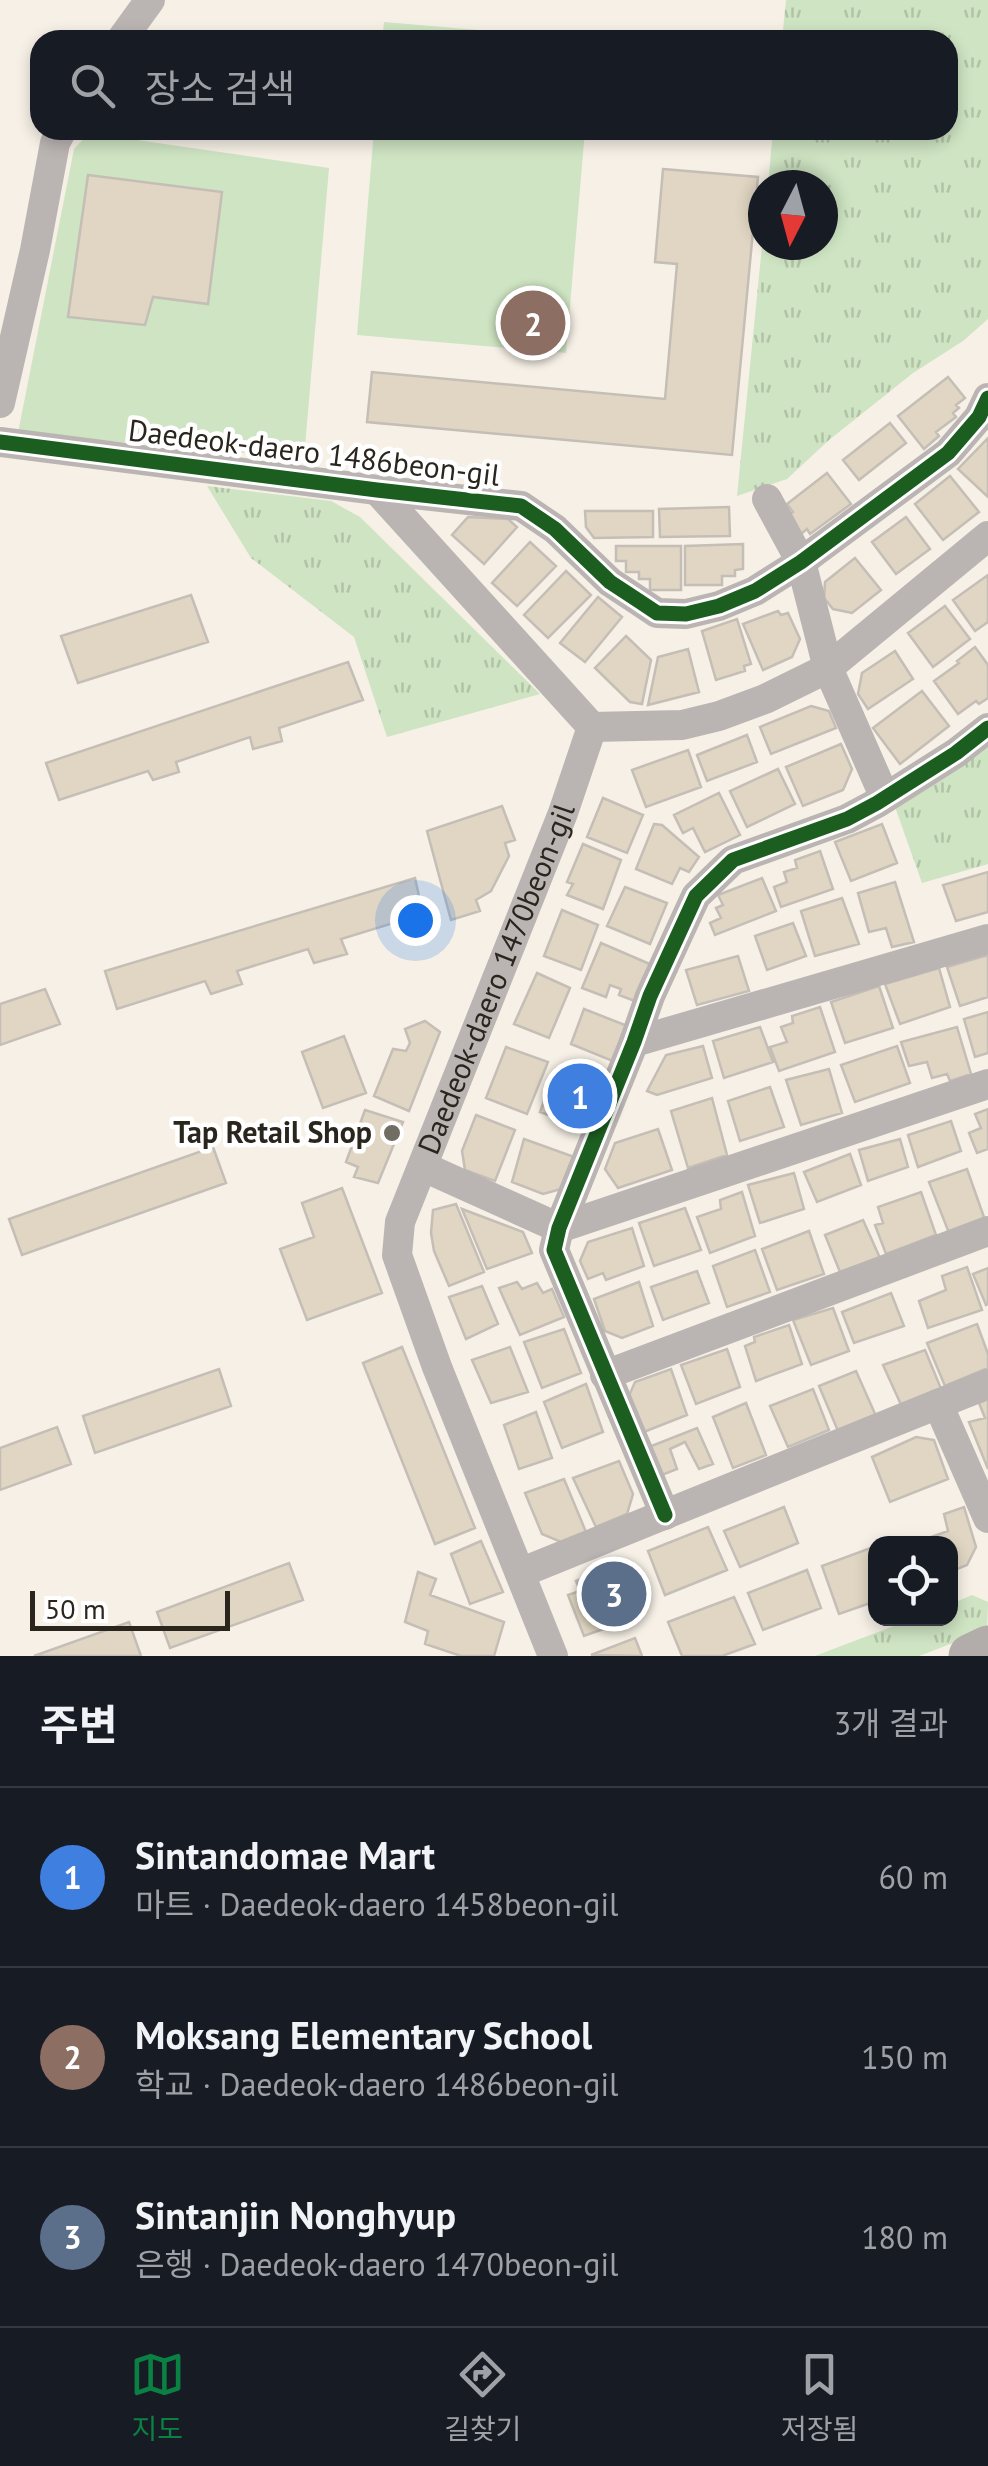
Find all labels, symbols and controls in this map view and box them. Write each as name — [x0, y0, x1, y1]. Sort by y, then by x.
search box — [30, 30, 958, 140]
icon: search — [65, 58, 120, 113]
text: 장소 검색 — [145, 63, 295, 112]
north arrow — [748, 170, 838, 260]
pin: 2 — [500, 286, 566, 360]
street label: Daedeok-daero 1486beon-gil — [126, 409, 502, 494]
street label: Daedeok-daero 1470beon-gil — [413, 798, 581, 1160]
your location — [390, 895, 441, 946]
pin: 1 — [548, 1058, 612, 1134]
place label: Tap Retail Shop — [173, 1112, 372, 1151]
marker: Tap Retail Shop — [381, 1122, 403, 1144]
map controls — [868, 1536, 958, 1626]
button: locate — [868, 1536, 958, 1626]
pin: 3 — [582, 1556, 646, 1632]
scale bar — [30, 1586, 230, 1630]
text: 50 m — [45, 1590, 106, 1627]
text: 주변 — [40, 1697, 117, 1752]
text: 3개 결과 — [834, 1702, 948, 1744]
text: Sintandomae Mart — [135, 1830, 435, 1879]
text: 1 — [63, 1856, 82, 1898]
text: 60 m — [879, 1856, 948, 1898]
text: 마트 · Daedeok-daero 1458beon-gil — [135, 1883, 618, 1925]
text: Moksang Elementary School — [135, 2010, 592, 2059]
text: 2 — [63, 2036, 82, 2078]
text: 150 m — [861, 2036, 948, 2078]
text: 학교 · Daedeok-daero 1486beon-gil — [135, 2063, 618, 2105]
text: Sintanjin Nonghyup — [135, 2190, 456, 2239]
text: 3 — [63, 2216, 82, 2258]
text: 180 m — [861, 2216, 948, 2258]
text: 은행 · Daedeok-daero 1470beon-gil — [135, 2243, 618, 2285]
tab: 지도 — [130, 2347, 185, 2447]
tab: 길찾기 — [444, 2347, 521, 2447]
tab: 저장됨 — [781, 2347, 858, 2447]

